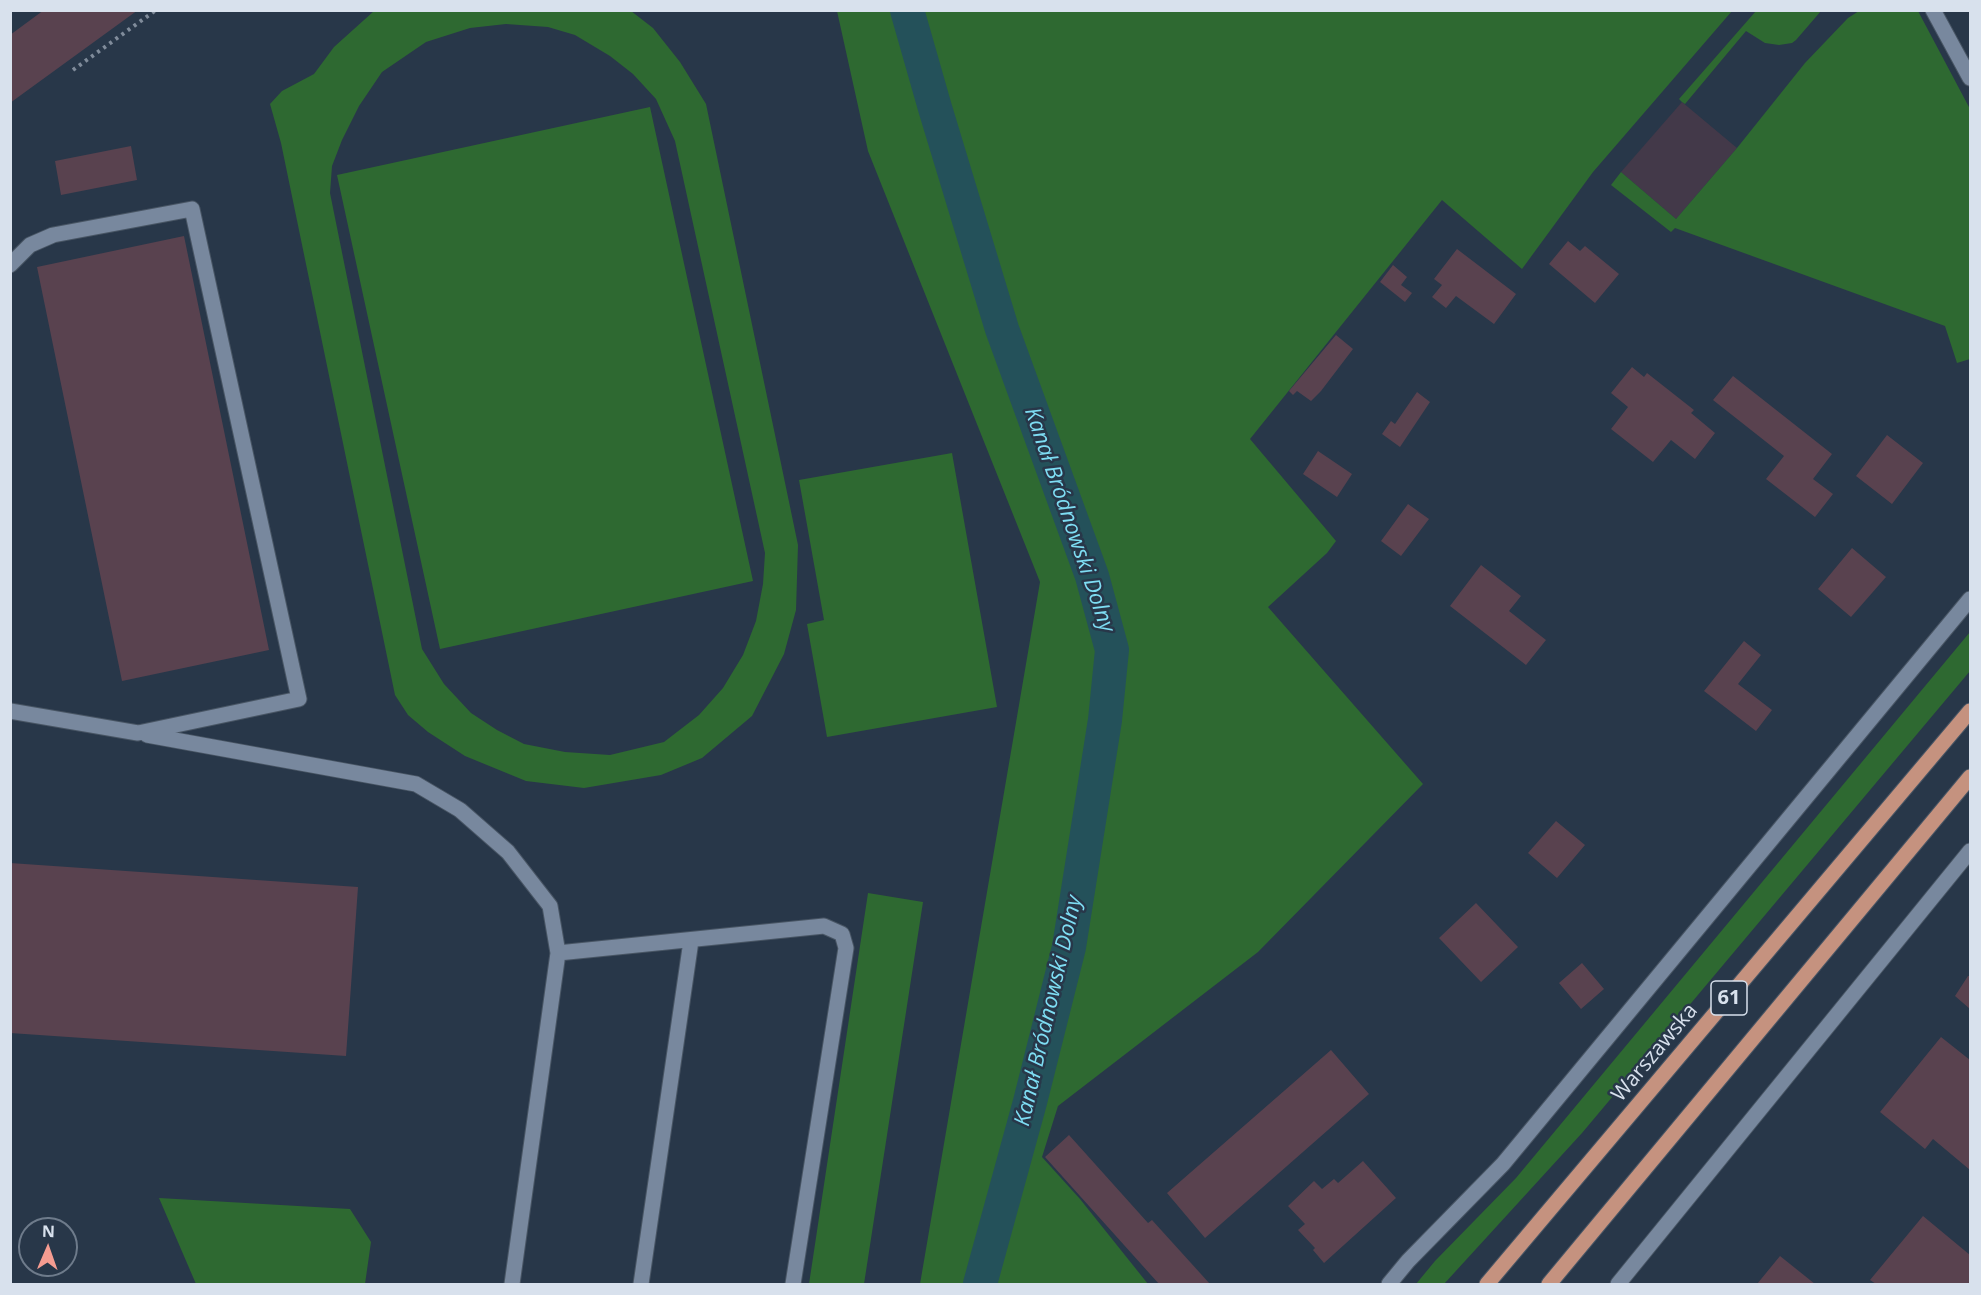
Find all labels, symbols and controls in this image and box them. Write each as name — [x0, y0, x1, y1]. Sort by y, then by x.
water label: Kanał Bródnowski Dolny — [1018, 404, 1120, 636]
water label: Kanał Bródnowski Dolny — [1010, 893, 1088, 1129]
road number: 61 — [1711, 981, 1747, 1015]
street label: Warszawska — [1607, 999, 1703, 1107]
north arrow — [18, 1217, 78, 1277]
text: N — [42, 1220, 55, 1242]

